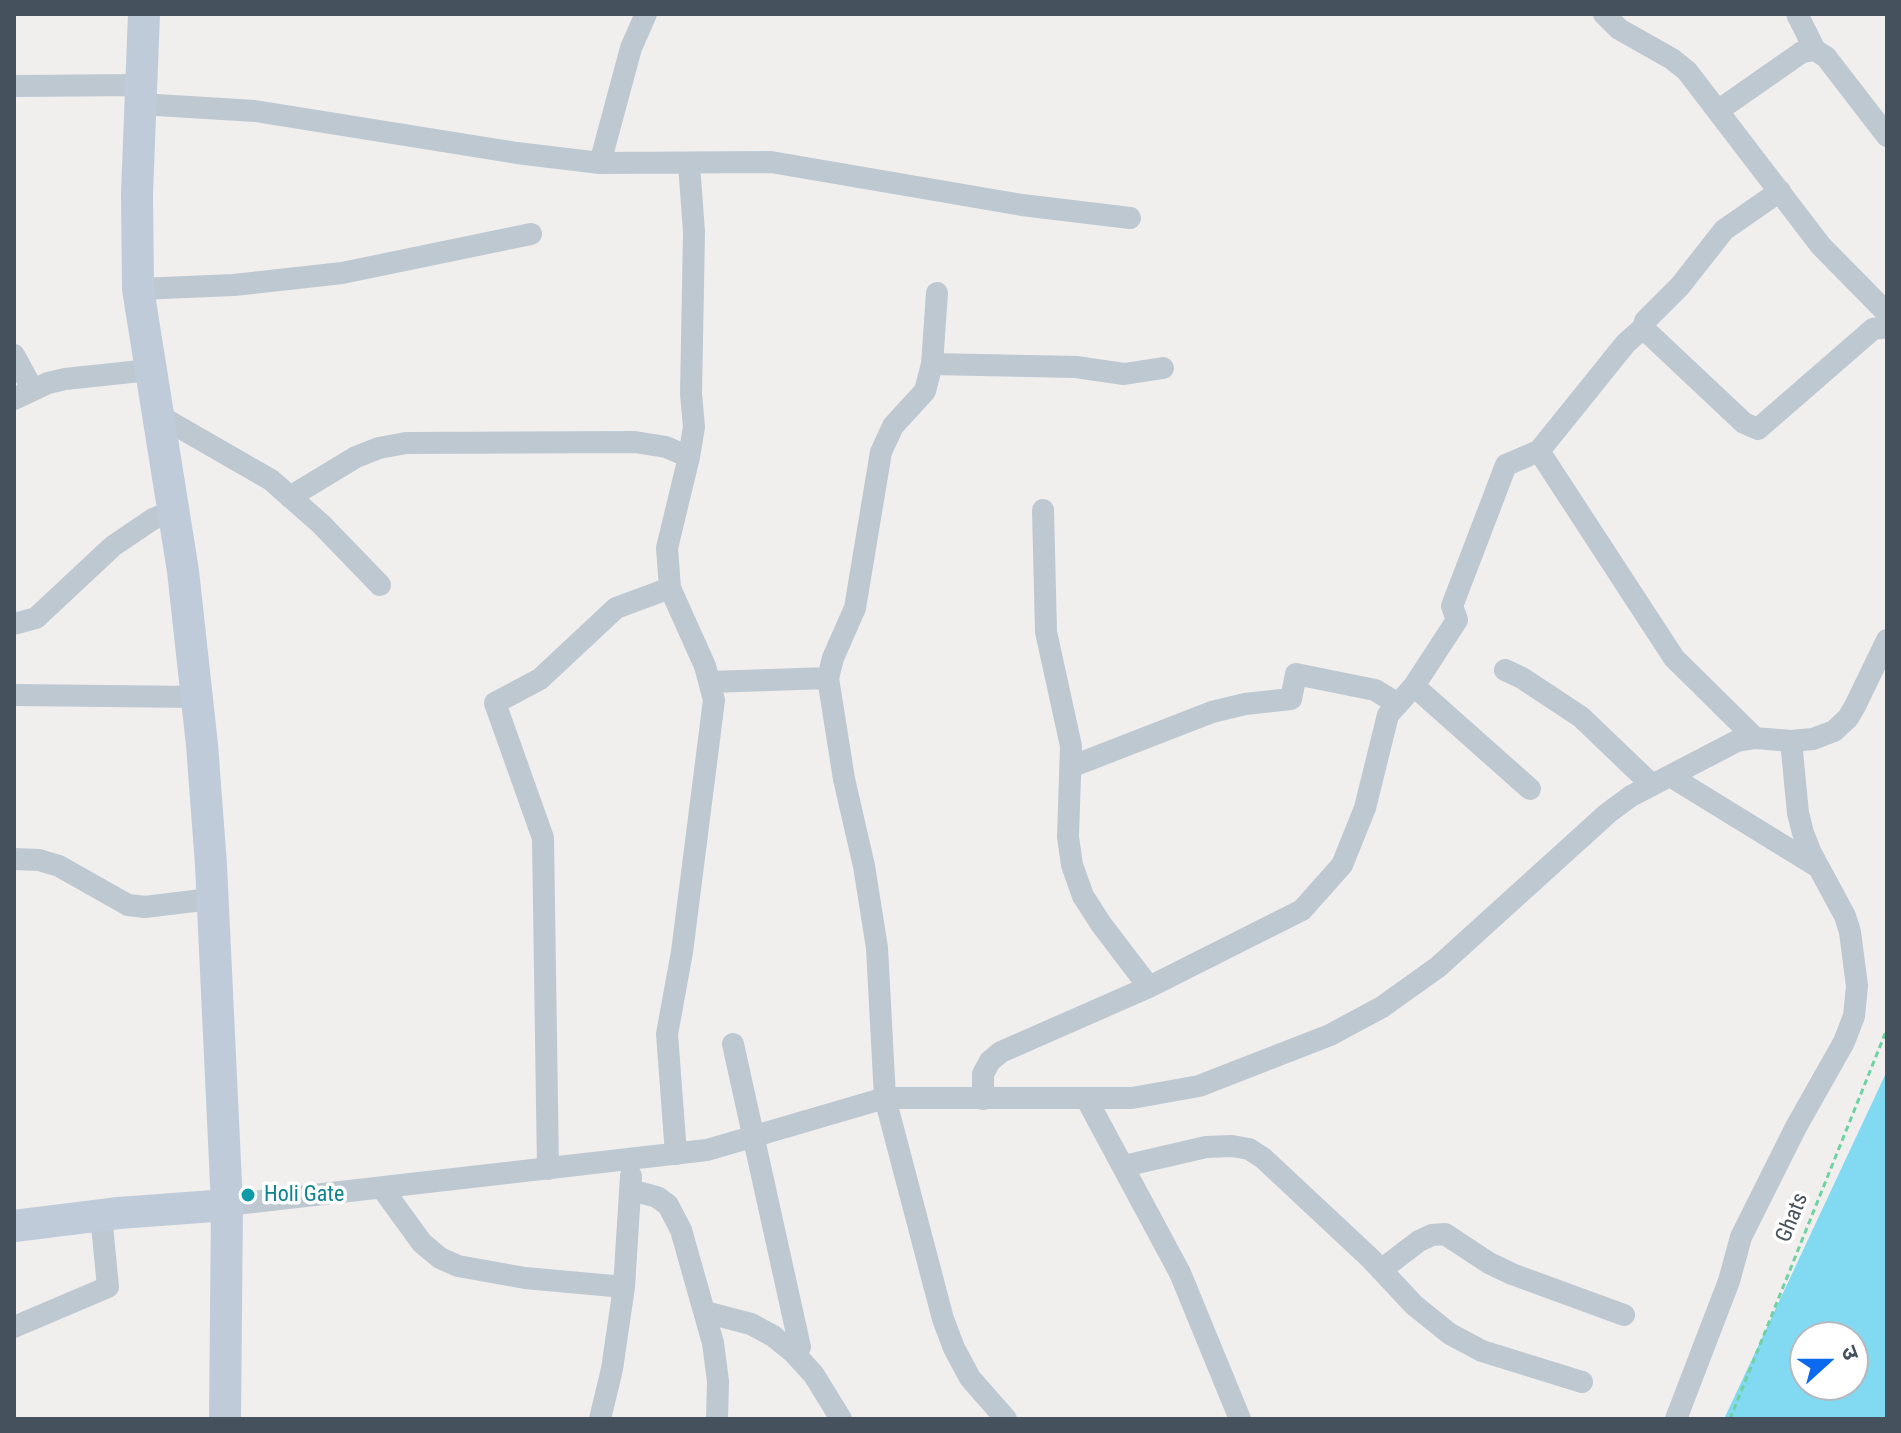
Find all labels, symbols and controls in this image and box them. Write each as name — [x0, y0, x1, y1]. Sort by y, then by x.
place label: Holi Gate — [264, 1182, 344, 1208]
marker: Holi Gate — [239, 1186, 257, 1204]
street label: Ghats — [1771, 1190, 1815, 1246]
north arrow — [1789, 1321, 1869, 1401]
text: उ — [1836, 1342, 1864, 1363]

